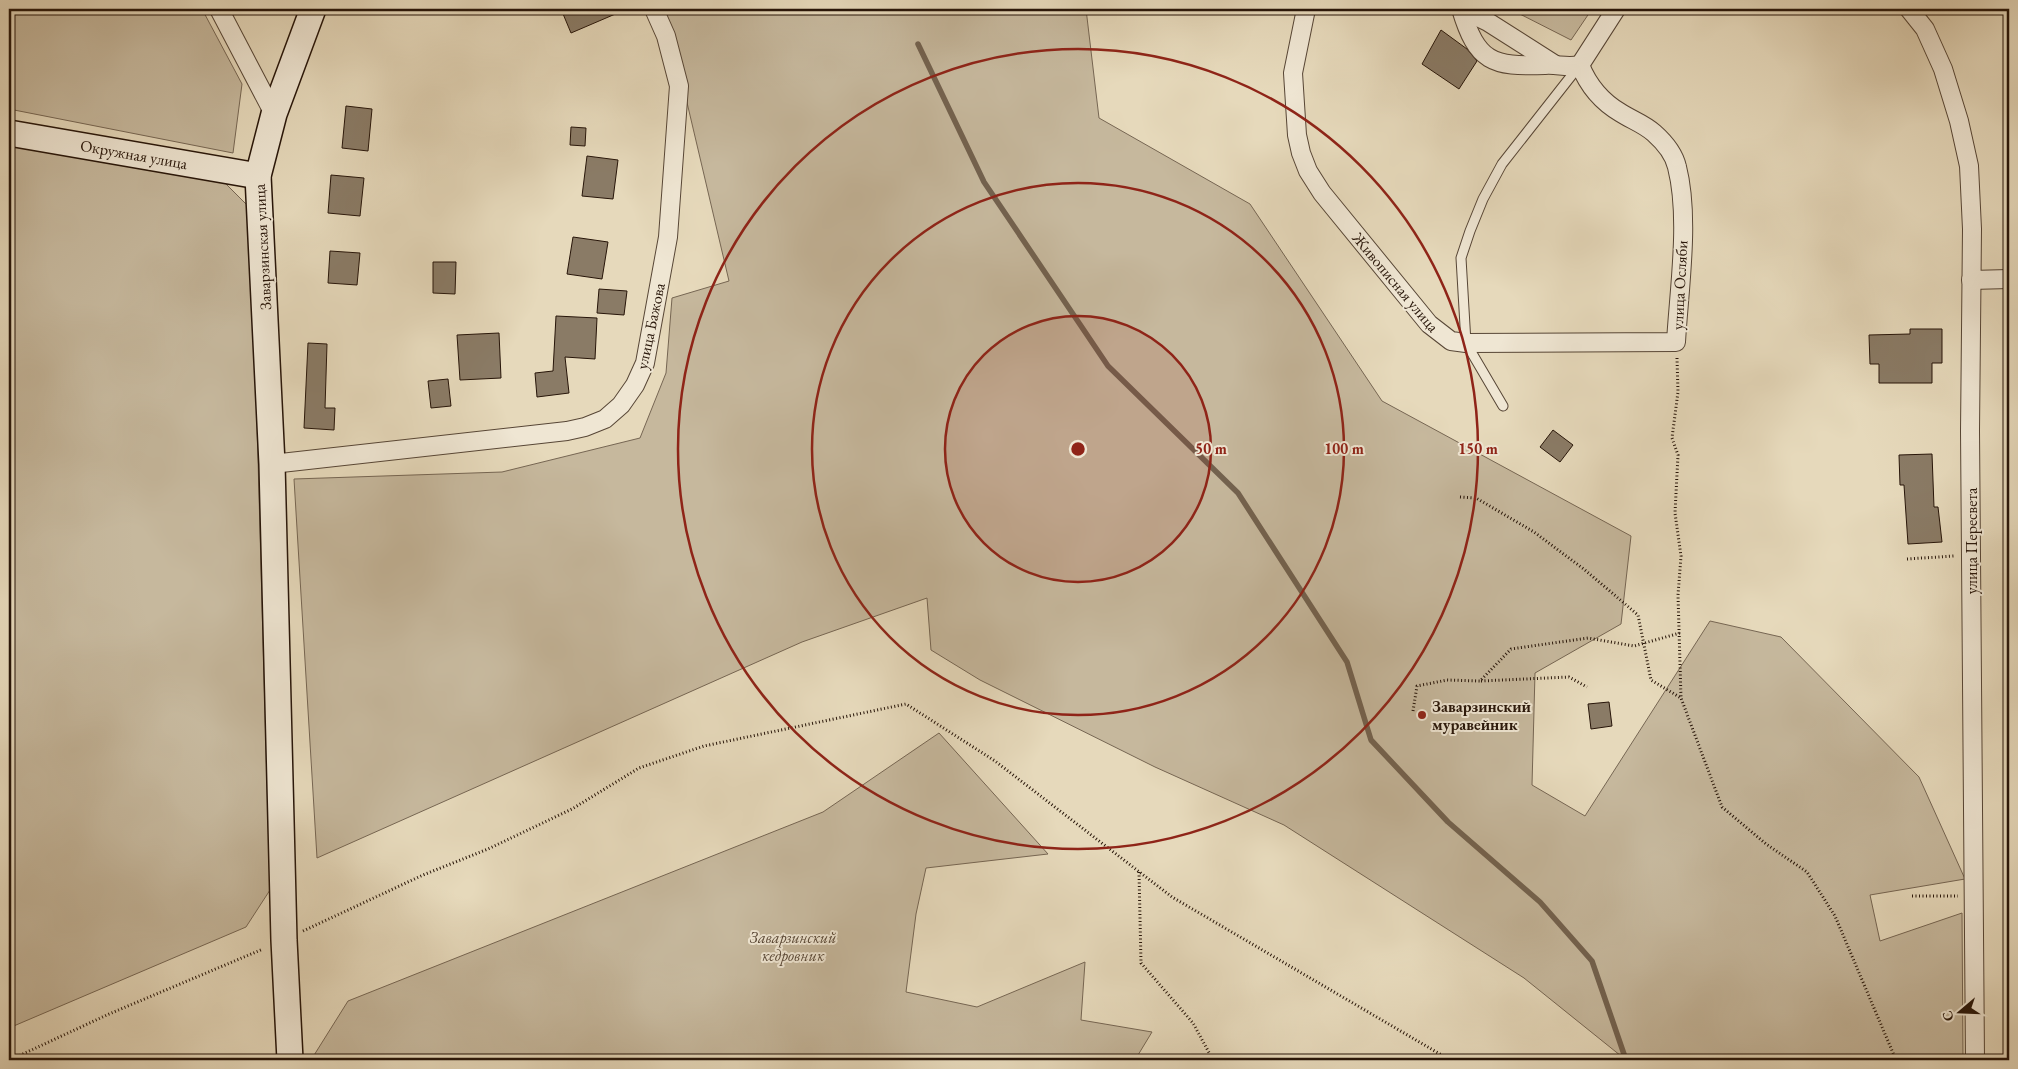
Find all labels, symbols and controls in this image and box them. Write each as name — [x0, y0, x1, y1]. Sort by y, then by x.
street label: Окружная улица — [79, 135, 190, 174]
street label: Заварзинская улица — [249, 183, 276, 311]
street label: Живописная улица — [1347, 227, 1444, 337]
street label: улица Осляби — [1667, 239, 1692, 330]
street label: улица Бажова — [631, 280, 670, 371]
text: 50 m — [1195, 439, 1227, 458]
text: 100 m — [1324, 439, 1364, 458]
text: 150 m — [1458, 439, 1498, 458]
centre of rings — [1069, 440, 1087, 458]
street label: улица Пересвета — [1961, 487, 1982, 594]
place label: Заварзинский муравейник — [1432, 696, 1532, 735]
marker: Заварзинский муравейник — [1416, 709, 1428, 721]
park label: Заварзинский кедровник — [750, 927, 836, 966]
north arrow — [1936, 986, 1986, 1036]
text: С — [1938, 1009, 1958, 1024]

